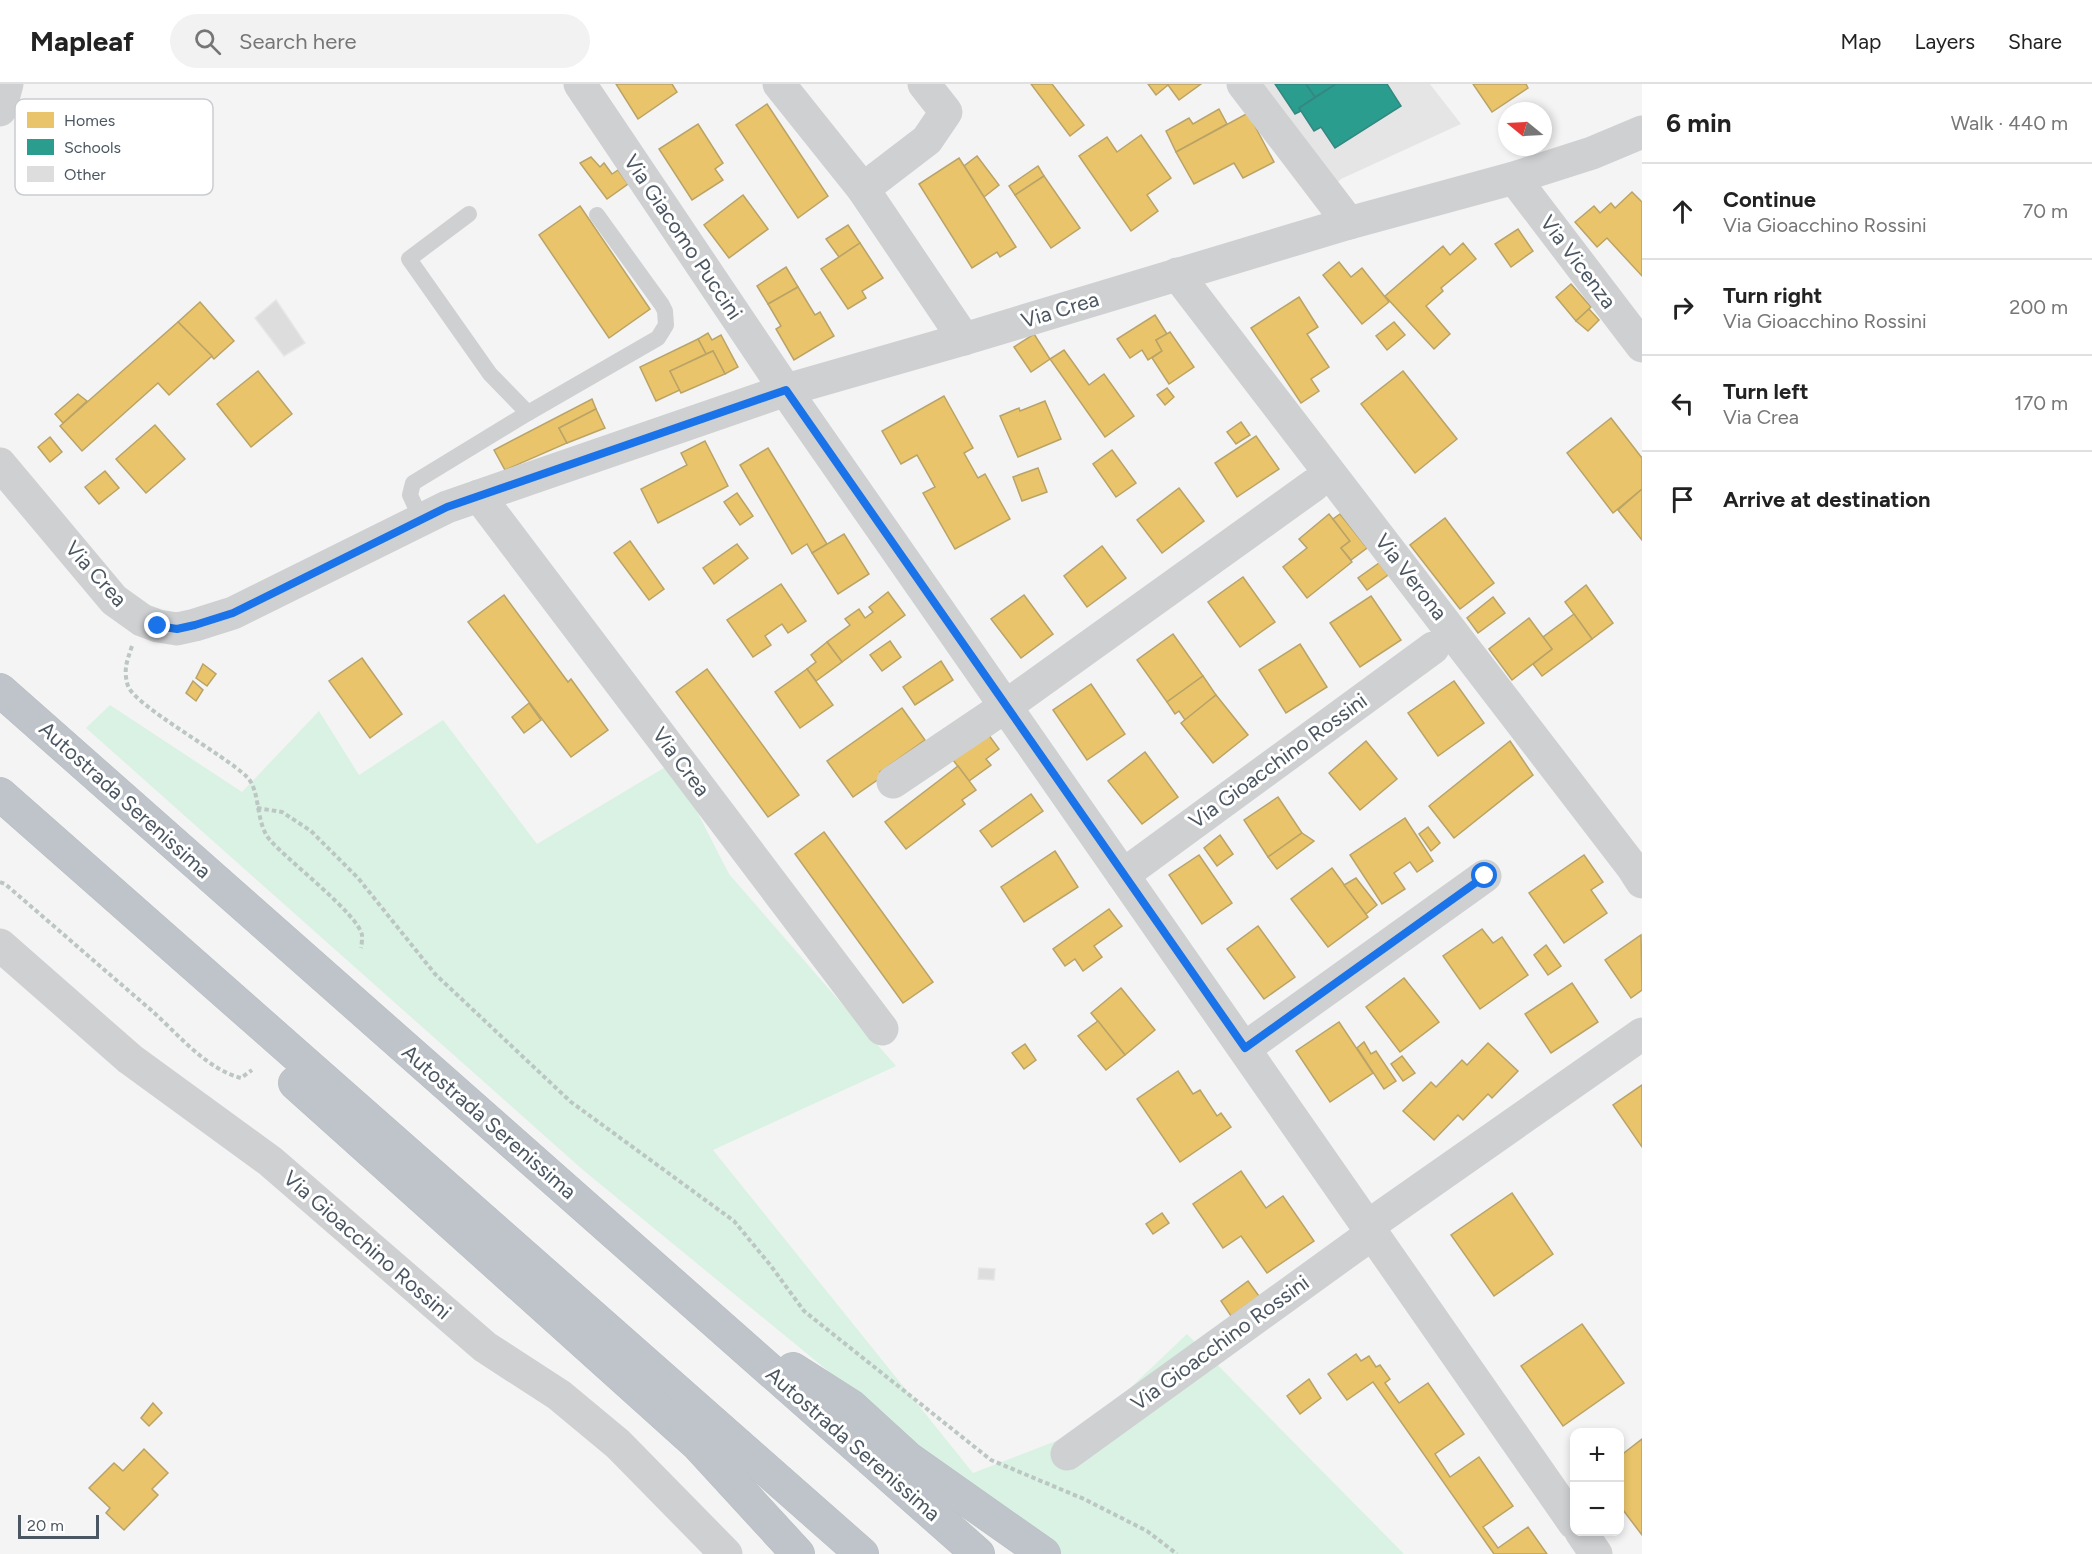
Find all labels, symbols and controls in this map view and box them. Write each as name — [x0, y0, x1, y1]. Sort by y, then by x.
search box — [170, 14, 590, 68]
text: Mapleaf — [30, 24, 134, 58]
icon: search — [191, 25, 224, 58]
text: Search here — [239, 28, 357, 55]
text: Map — [1841, 29, 1881, 54]
text: Layers — [1914, 29, 1975, 54]
text: Share — [2008, 29, 2062, 54]
legend — [15, 99, 213, 195]
north arrow — [1498, 102, 1552, 156]
text: 6 min — [1666, 107, 1732, 139]
text: Homes — [64, 111, 115, 130]
text: Walk · 440 m — [1951, 111, 2068, 135]
text: Schools — [64, 138, 121, 157]
street label: Via Giacomo Puccini — [619, 149, 748, 324]
text: Other — [64, 165, 106, 184]
text: Continue — [1723, 186, 1816, 213]
icon: ahead — [1666, 195, 1699, 228]
text: 70 m — [2022, 199, 2068, 223]
street label: Via Vicenza — [1535, 210, 1622, 313]
text: Via Gioacchino Rossini — [1723, 213, 1927, 237]
text: Turn right — [1723, 282, 1822, 309]
street label: Via Crea — [1018, 286, 1102, 333]
icon: right — [1666, 291, 1699, 324]
text: 200 m — [2009, 295, 2068, 319]
text: Via Gioacchino Rossini — [1723, 309, 1927, 333]
text: Turn left — [1723, 378, 1809, 405]
icon: left — [1666, 387, 1699, 420]
text: 170 m — [2014, 391, 2068, 415]
text: Via Crea — [1723, 405, 1799, 429]
icon: arrive — [1666, 483, 1699, 516]
text: Arrive at destination — [1723, 486, 1931, 513]
street label: Via Verona — [1370, 529, 1453, 625]
street label: Via Crea — [60, 536, 132, 612]
route end — [144, 612, 170, 638]
street label: Via Gioacchino Rossini — [1184, 688, 1372, 834]
street label: Autostrada Serenissima — [34, 716, 216, 883]
street label: Via Crea — [647, 722, 715, 801]
route start — [1471, 862, 1497, 888]
street label: Autostrada Serenissima — [397, 1039, 581, 1204]
street label: Via Gioacchino Rossini — [278, 1165, 456, 1324]
street label: Via Gioacchino Rossini — [1126, 1270, 1314, 1416]
street label: Autostrada Serenissima — [761, 1361, 945, 1526]
map controls — [1570, 1428, 1624, 1536]
button: + — [1570, 1428, 1624, 1482]
button: − — [1570, 1482, 1624, 1536]
scale bar — [18, 1512, 99, 1540]
text: 20 m — [27, 1516, 64, 1535]

